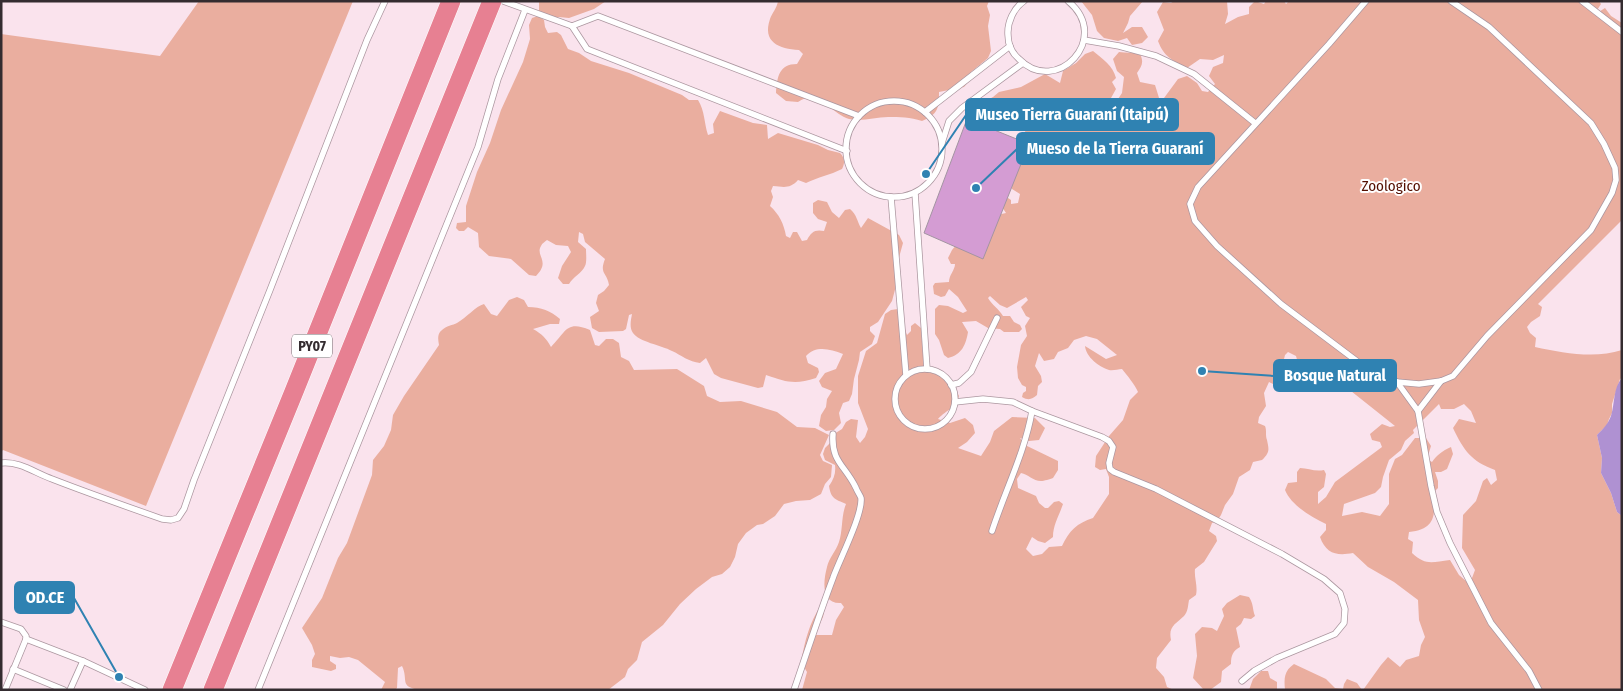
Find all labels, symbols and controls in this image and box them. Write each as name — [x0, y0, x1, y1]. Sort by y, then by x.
callout: Museo Tierra Guaraní (Itaipú) — [966, 99, 1178, 130]
text: Museo Tierra Guaraní (Itaipú) — [976, 105, 1169, 124]
callout: Mueso de la Tierra Guaraní — [1017, 133, 1214, 164]
text: Mueso de la Tierra Guaraní — [1027, 139, 1204, 158]
park label: Zoologico — [1361, 177, 1421, 195]
road number: PY07 — [292, 334, 332, 358]
callout: Bosque Natural — [1274, 360, 1396, 391]
text: Bosque Natural — [1284, 366, 1387, 385]
callout: OD.CE — [15, 582, 74, 613]
text: OD.CE — [26, 588, 65, 607]

